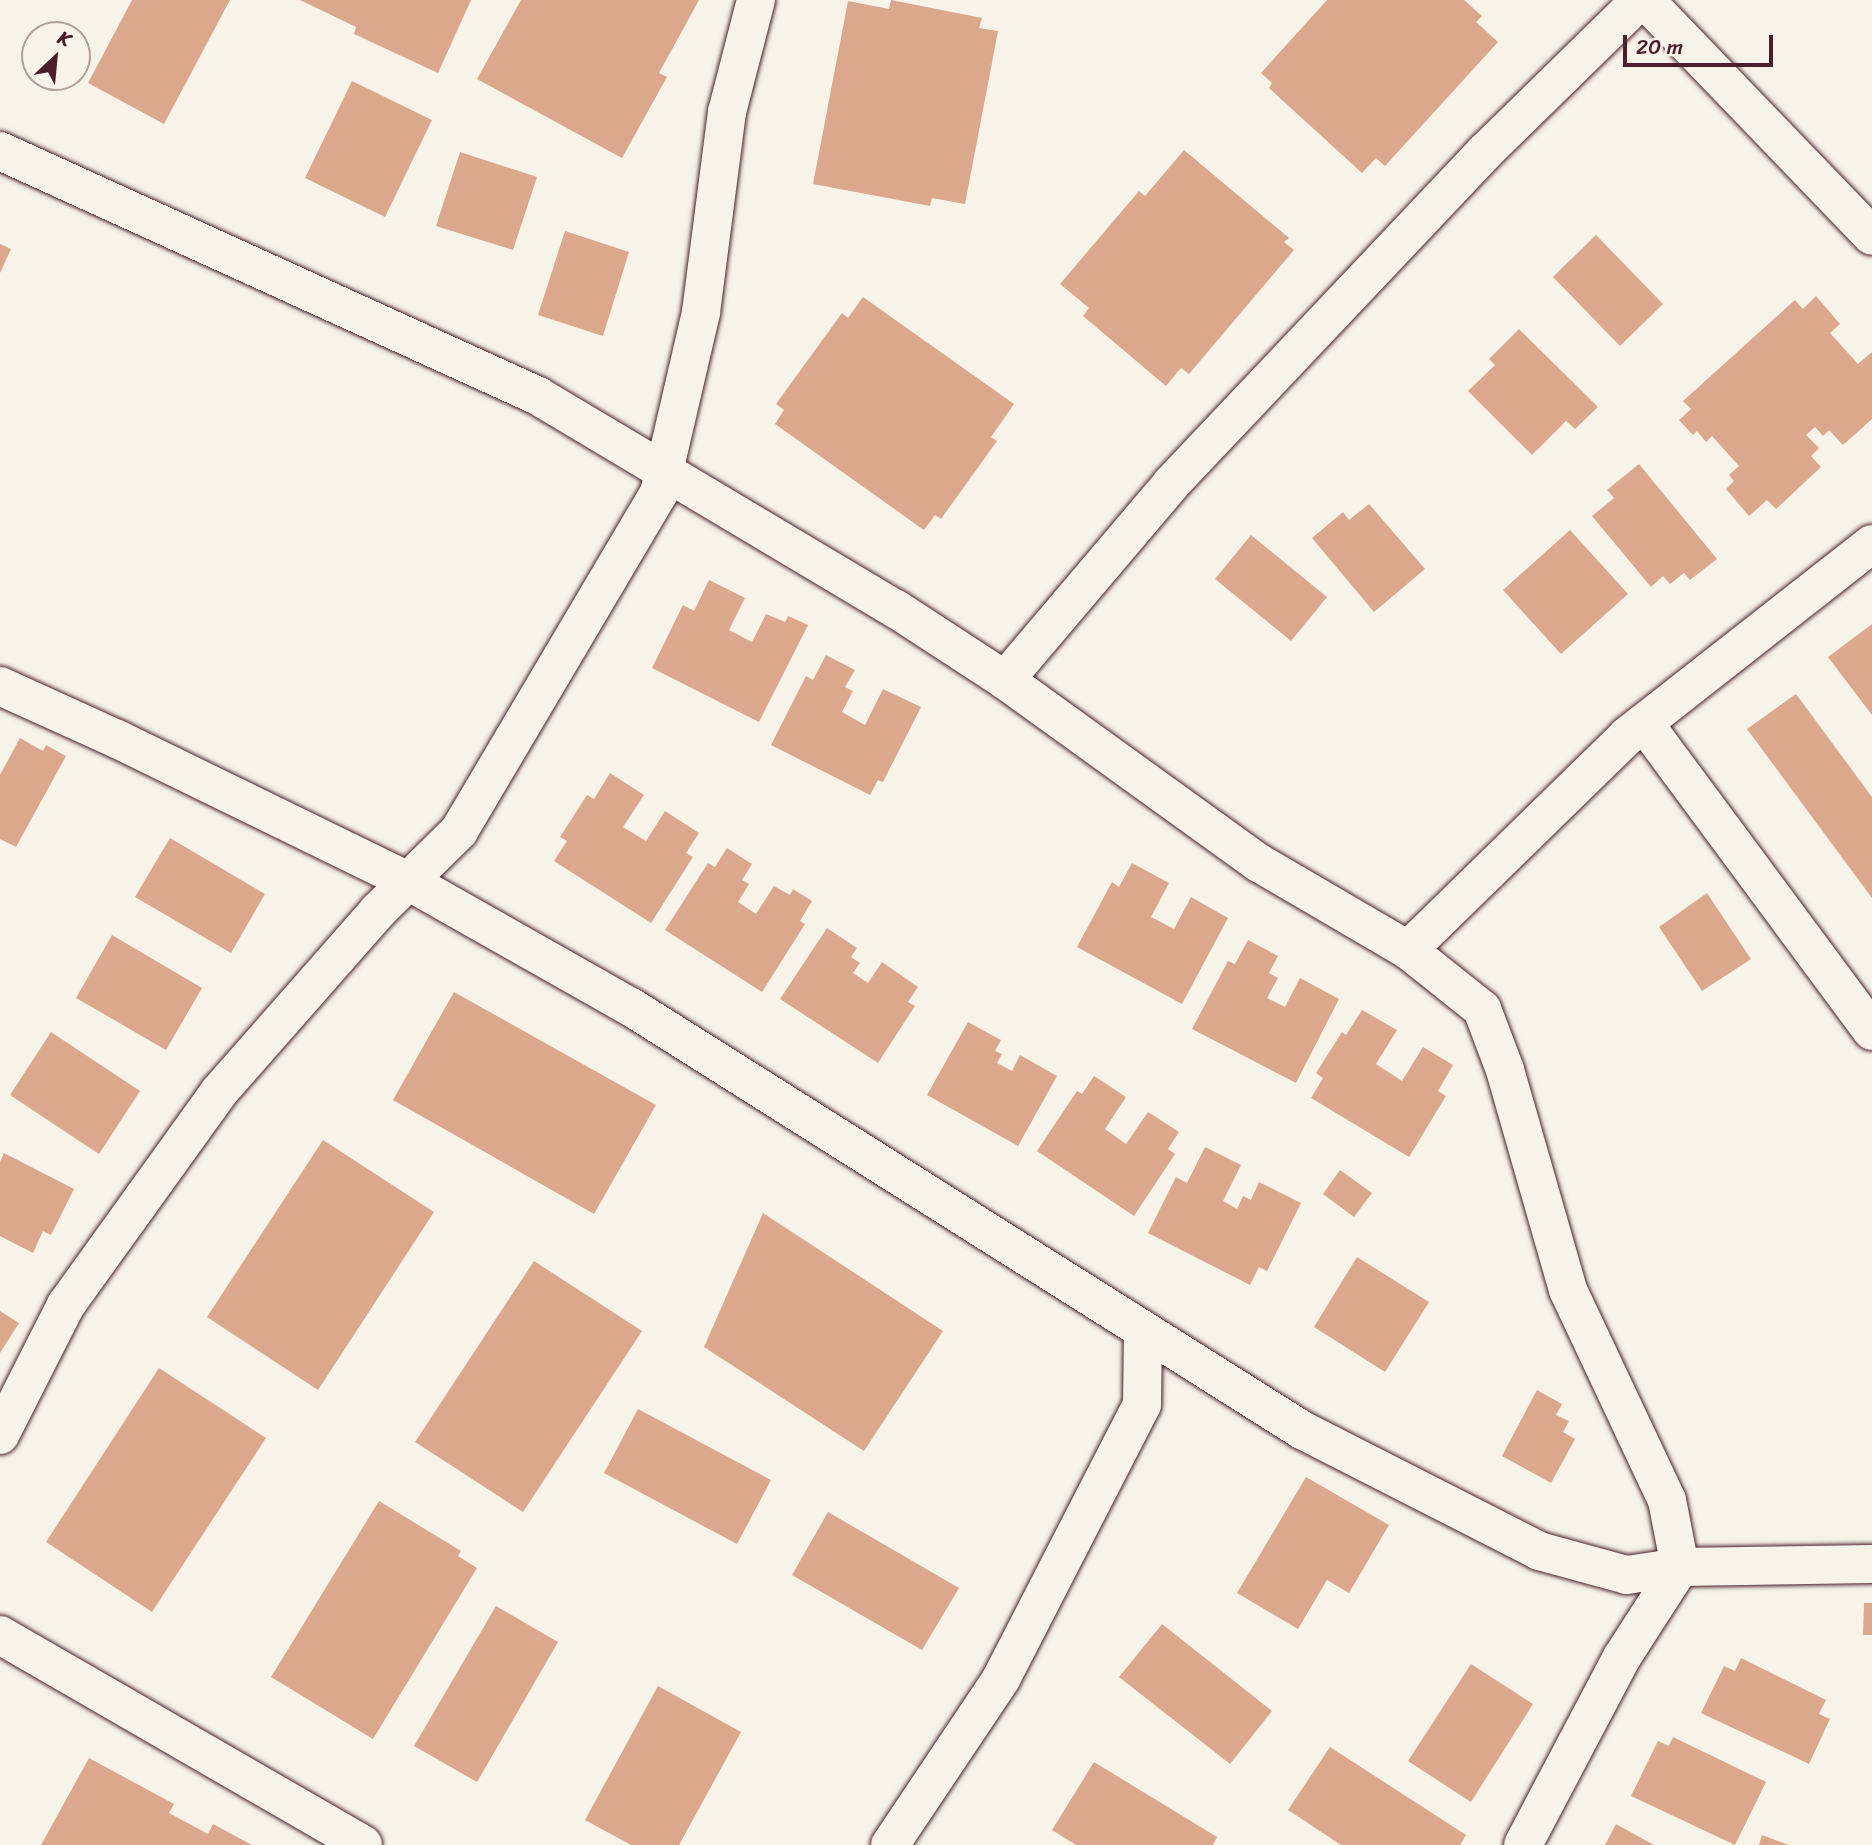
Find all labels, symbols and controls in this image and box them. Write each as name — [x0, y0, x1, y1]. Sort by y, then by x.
north arrow — [21, 21, 91, 91]
text: K — [52, 21, 77, 56]
scale bar — [1627, 21, 1778, 65]
text: 20 m — [1636, 28, 1683, 66]

